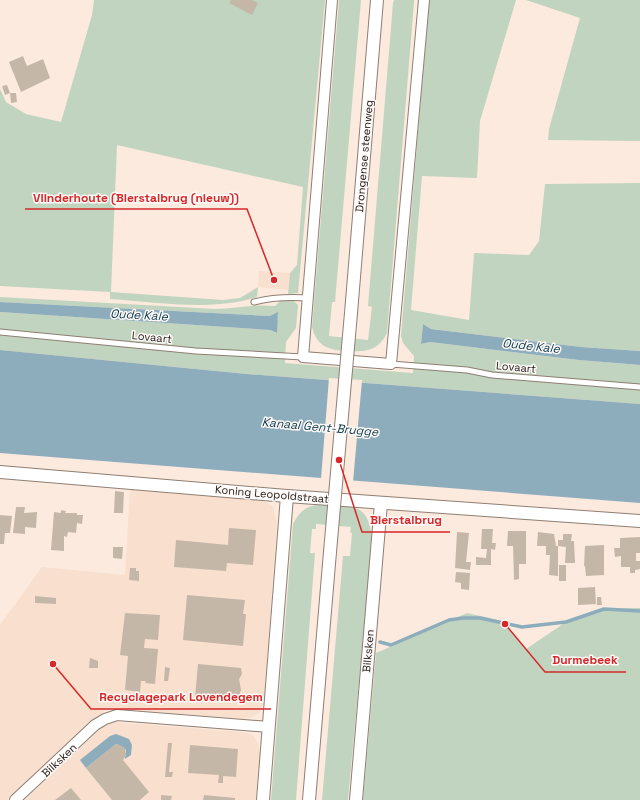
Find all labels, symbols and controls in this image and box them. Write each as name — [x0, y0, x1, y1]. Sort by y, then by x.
street label: Drongense steenweg — [352, 99, 376, 213]
callout: Vlinderhoute (Bierstalbrug (nieuw)) — [25, 185, 247, 209]
text: Vlinderhoute (Bierstalbrug (nieuw)) — [33, 190, 239, 206]
water label: Oude Kale — [110, 306, 169, 325]
street label: Lovaart — [131, 328, 173, 346]
water label: Oude Kale — [502, 335, 561, 357]
street label: Lovaart — [495, 358, 537, 376]
water label: Kanaal Gent-Brugge — [261, 414, 380, 440]
street label: Koning Leopoldstraat — [214, 482, 330, 506]
callout: Bierstalbrug — [362, 508, 450, 532]
text: Bierstalbrug — [370, 512, 442, 528]
street label: Bilksken — [359, 629, 377, 673]
callout: Durmebeek — [545, 648, 626, 672]
text: Durmebeek — [552, 652, 618, 668]
callout: Recyclagepark Lovendegem — [91, 685, 271, 709]
text: Recyclagepark Lovendegem — [99, 689, 263, 705]
street label: Bilksken — [38, 740, 80, 780]

